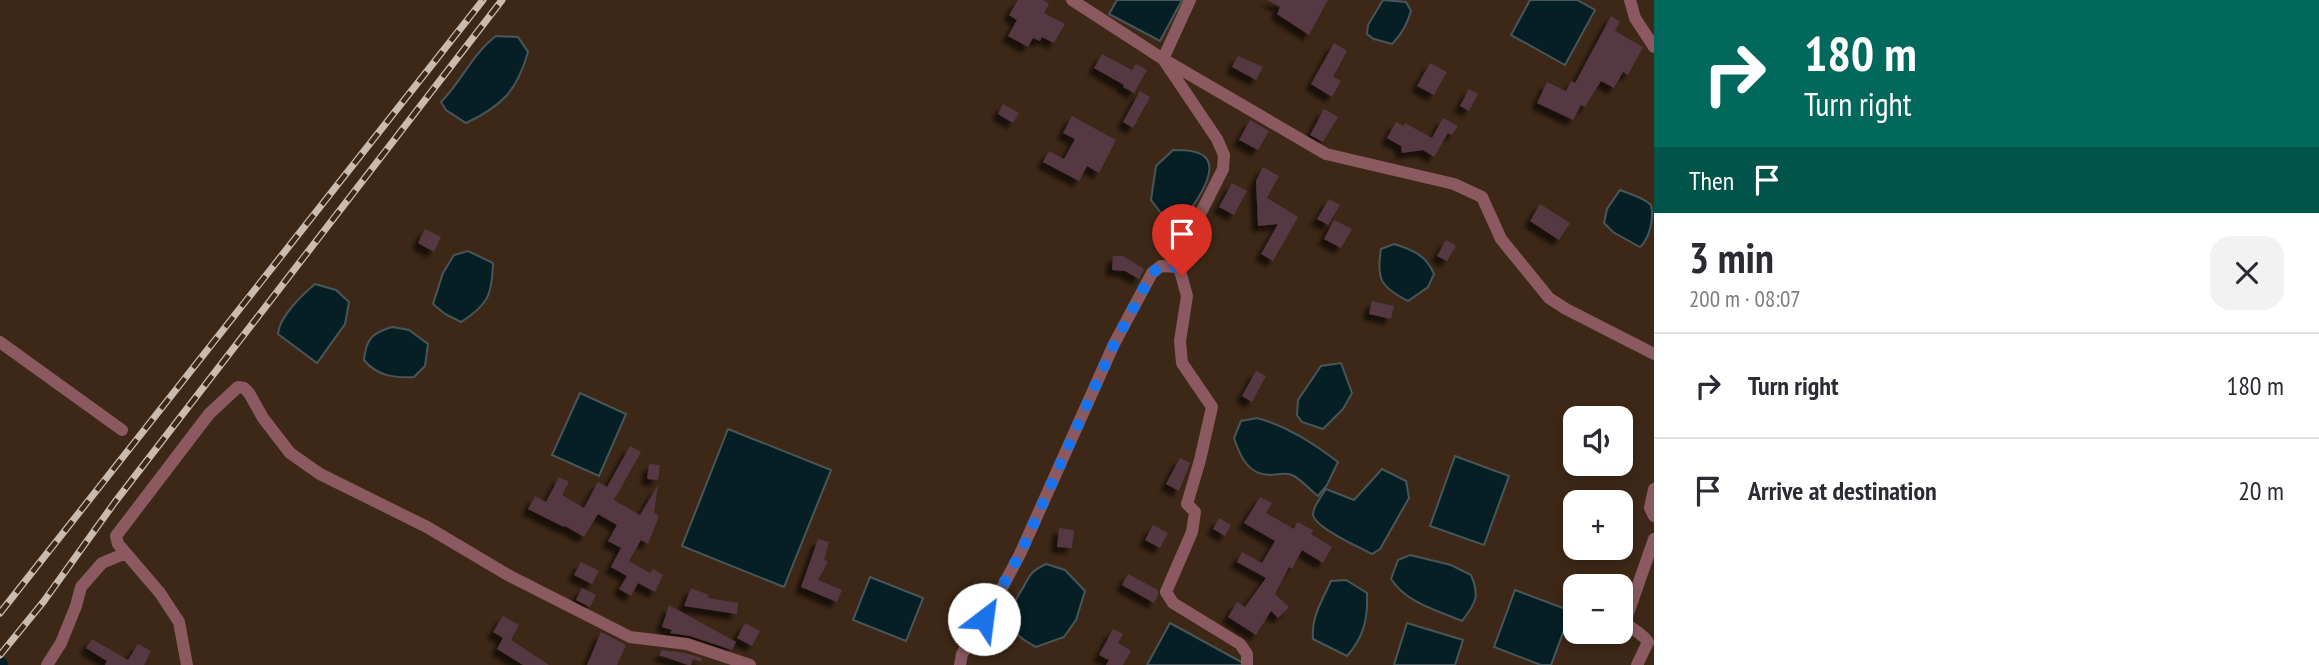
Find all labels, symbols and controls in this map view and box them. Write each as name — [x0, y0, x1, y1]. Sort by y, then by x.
text: 180 m — [1804, 21, 1917, 85]
icon: right — [1689, 28, 1780, 119]
text: Turn right — [1804, 83, 1912, 125]
icon: arrive — [1748, 161, 1786, 199]
text: Then — [1689, 164, 1734, 197]
pin — [1152, 204, 1212, 276]
icon: arrive — [1163, 215, 1201, 253]
text: 3 min — [1689, 230, 1774, 285]
button: close — [2210, 236, 2284, 310]
text: 200 m · 08:07 — [1689, 284, 1801, 313]
icon: right — [1689, 367, 1727, 405]
text: Turn right — [1748, 369, 1839, 402]
text: 180 m — [2226, 369, 2284, 402]
map controls — [1563, 406, 1633, 644]
button: sound — [1563, 406, 1633, 476]
icon: arrive — [1689, 472, 1727, 510]
text: Arrive at destination — [1748, 474, 1937, 507]
text: 20 m — [2238, 474, 2284, 507]
button: + — [1563, 490, 1633, 560]
button: − — [1563, 574, 1633, 644]
position arrow — [947, 582, 1021, 656]

